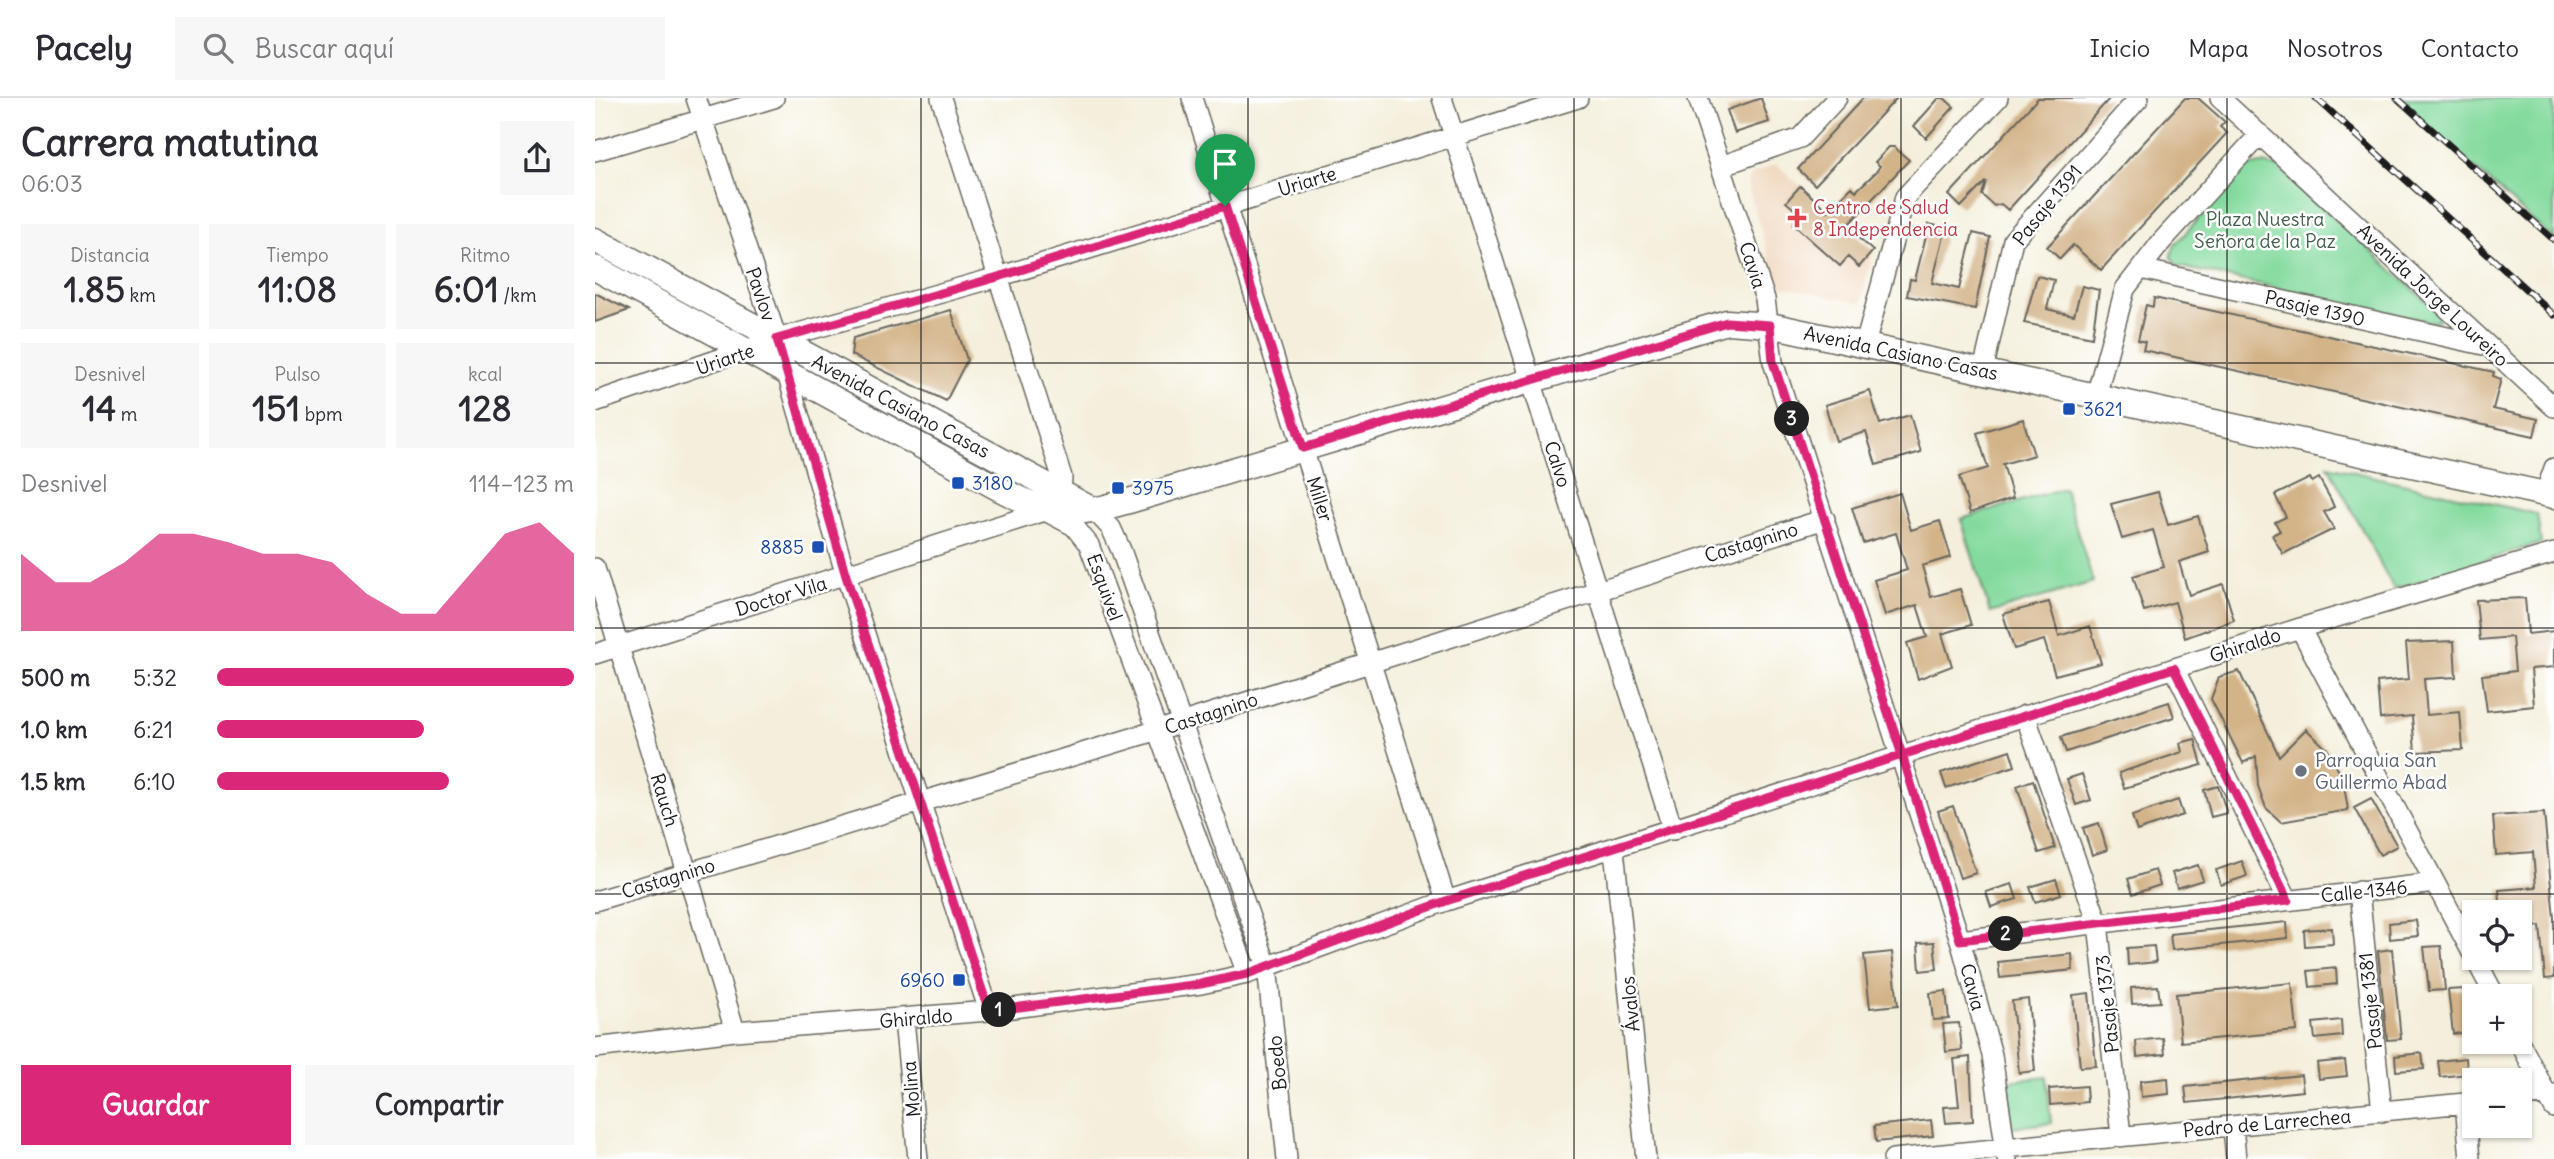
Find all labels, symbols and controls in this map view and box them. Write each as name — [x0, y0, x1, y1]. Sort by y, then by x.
search box — [175, 17, 665, 80]
text: Pacely — [35, 27, 133, 69]
icon: search — [199, 29, 237, 67]
text: Buscar aquí — [255, 32, 394, 65]
text: Inicio — [2090, 33, 2150, 63]
text: Mapa — [2188, 33, 2249, 63]
text: Nosotros — [2287, 33, 2383, 63]
text: Contacto — [2421, 33, 2519, 63]
text: Carrera matutina — [21, 119, 319, 166]
button: share — [500, 121, 574, 195]
pin — [1195, 134, 1255, 206]
icon: arrive — [1206, 145, 1244, 183]
street label: Pasaje 1391 — [2007, 160, 2087, 250]
street label: Uriarte — [1275, 161, 1339, 201]
text: 06:03 — [21, 169, 83, 198]
place label: Centro de Salud 8 Independencia — [1813, 195, 1958, 241]
park label: Plaza Nuestra Señora de la Paz — [2194, 207, 2336, 253]
marker: Centro de Salud 8 Independencia — [1787, 208, 1807, 228]
street label: Avenida Jorge Loureiro — [2352, 219, 2514, 371]
street label: Cavia — [1734, 239, 1772, 291]
text: Distancia — [70, 243, 150, 267]
text: Tiempo — [266, 243, 329, 267]
text: Ritmo — [460, 243, 510, 267]
street label: Pavlov — [741, 264, 781, 324]
text: 1.85 — [64, 267, 125, 311]
text: 11:08 — [258, 267, 337, 311]
text: 6:01 — [434, 267, 499, 311]
text: km — [125, 283, 156, 307]
text: /km — [499, 283, 537, 307]
street label: Pasaje 1390 — [2263, 285, 2367, 331]
street label: Avenida Casiano Casas — [1802, 321, 2000, 385]
street label: Uriarte — [693, 338, 757, 380]
street label: Avenida Casiano Casas — [808, 349, 994, 463]
text: Desnivel — [74, 362, 145, 386]
text: Pulso — [274, 362, 321, 386]
text: kcal — [468, 362, 502, 386]
text: 14 — [82, 386, 116, 430]
text: 151 — [252, 386, 300, 430]
text: 128 — [459, 386, 512, 430]
place label: 3621 — [2083, 397, 2123, 421]
marker: 3621 — [2061, 401, 2077, 417]
text: m — [116, 402, 137, 426]
text: bpm — [300, 402, 343, 426]
pin: 3 — [1775, 402, 1809, 436]
text: 3 — [1786, 406, 1797, 430]
street label: Calvo — [1539, 438, 1577, 490]
text: Desnivel — [21, 469, 107, 498]
text: 114–123 m — [469, 469, 574, 498]
place label: 3180 — [972, 471, 1014, 495]
street label: Miller — [1301, 473, 1339, 525]
marker: 3180 — [950, 475, 966, 491]
place label: 3975 — [1132, 476, 1174, 500]
marker: 3975 — [1110, 480, 1126, 496]
street label: Castagnino — [1701, 516, 1801, 568]
place label: 8885 — [760, 535, 804, 559]
marker: 8885 — [810, 539, 826, 555]
street label: Esquivel — [1082, 550, 1128, 624]
street label: Doctor Vila — [732, 571, 830, 621]
street label: Ghiraldo — [2206, 622, 2284, 668]
text: 500 m — [21, 663, 90, 692]
text: 5:32 — [133, 663, 177, 692]
street label: Castagnino — [1161, 687, 1261, 739]
text: 1.0 km — [21, 715, 87, 744]
text: 6:21 — [133, 715, 173, 744]
place label: Parroquia San Guillermo Abad — [2315, 748, 2447, 794]
marker: Parroquia San Guillermo Abad — [2293, 763, 2309, 779]
text: 1.5 km — [21, 767, 86, 796]
text: 6:10 — [133, 767, 176, 796]
street label: Rauch — [646, 770, 684, 830]
street label: Castagnino — [618, 852, 718, 904]
street label: Calle 1346 — [2320, 875, 2408, 907]
map controls — [2462, 900, 2532, 1138]
button: locate — [2462, 900, 2532, 970]
pin: 2 — [1989, 916, 2023, 952]
text: 2 — [2000, 921, 2011, 945]
street label: Pasaje 1381 — [2353, 951, 2387, 1051]
street label: Pasaje 1373 — [2090, 954, 2124, 1054]
street label: Cavia — [1955, 961, 1991, 1013]
place label: 6960 — [900, 968, 945, 992]
marker: 6960 — [951, 972, 967, 988]
street label: Ávalos — [1615, 975, 1645, 1033]
button: + — [2462, 984, 2532, 1054]
pin: 1 — [981, 992, 1017, 1028]
text: 1 — [995, 997, 1002, 1021]
street label: Ghiraldo — [878, 1003, 954, 1033]
street label: Boedo — [1262, 1034, 1292, 1092]
street label: Molina — [897, 1060, 925, 1118]
button: Guardar — [21, 1065, 291, 1145]
button: Compartir — [305, 1065, 574, 1145]
button: − — [2462, 1068, 2532, 1138]
street label: Pedro de Larrechea — [2182, 1104, 2352, 1142]

